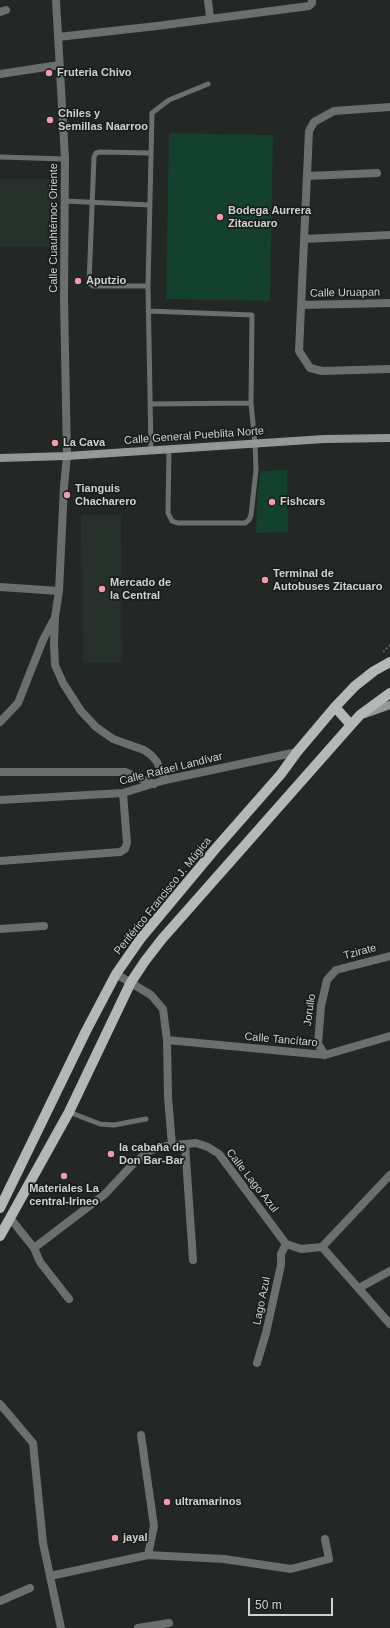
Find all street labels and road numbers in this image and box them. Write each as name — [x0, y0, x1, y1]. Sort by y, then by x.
street label: Calle Cuauhtémoc Oriente — [47, 163, 61, 293]
street label: Calle Uruapan — [310, 286, 380, 300]
street label: Calle General Pueblita Norte — [124, 425, 264, 447]
street label: Calle Rafael Landívar — [118, 750, 224, 788]
street label: Periférico Francisco J. Múgica — [112, 835, 214, 957]
street label: Tzirate — [342, 941, 378, 963]
street label: Jorullo — [301, 993, 319, 1027]
street label: Calle Tancítaro — [244, 1030, 318, 1050]
street label: Calle Lago Azul — [223, 1147, 281, 1215]
street label: Lago Azul — [250, 1276, 274, 1326]

